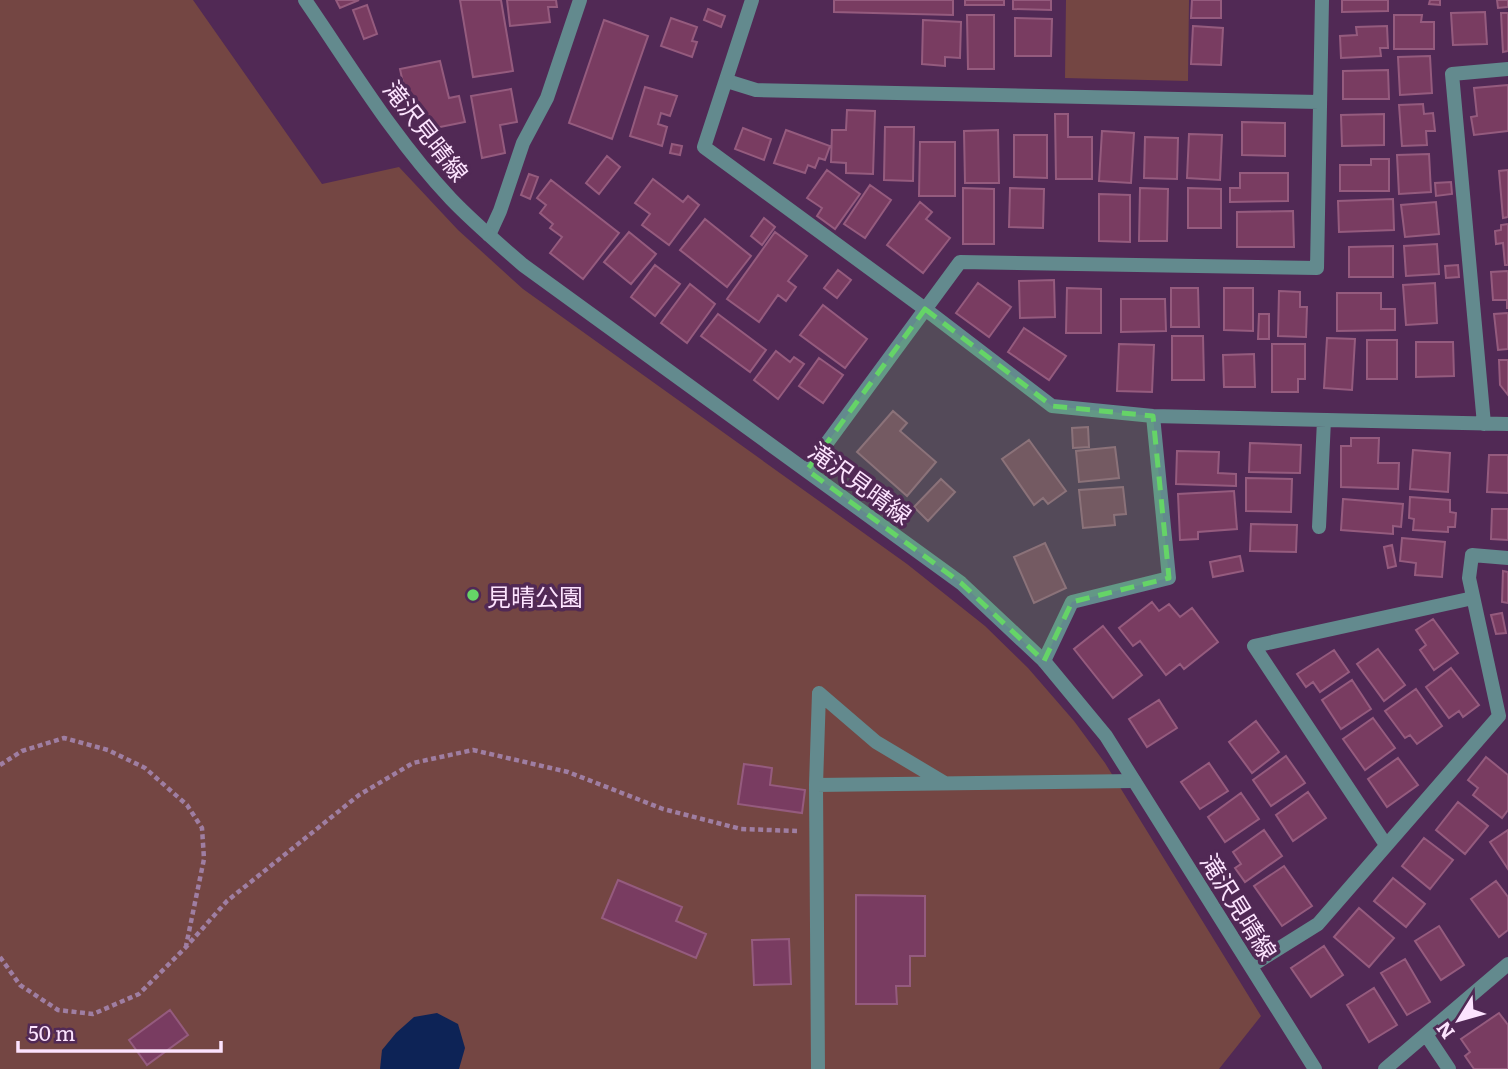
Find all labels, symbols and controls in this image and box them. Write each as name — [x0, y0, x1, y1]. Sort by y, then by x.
street label: 滝沢見晴線 — [376, 72, 478, 188]
street label: 滝沢見晴線 — [802, 433, 920, 531]
place label: 見晴公園 — [487, 578, 583, 613]
marker: 見晴公園 — [465, 587, 481, 603]
street label: 滝沢見晴線 — [1193, 846, 1287, 966]
north arrow — [1424, 985, 1494, 1055]
scale bar — [18, 1010, 220, 1054]
text: 50 m — [28, 1016, 75, 1047]
text: N — [1429, 1016, 1461, 1046]

